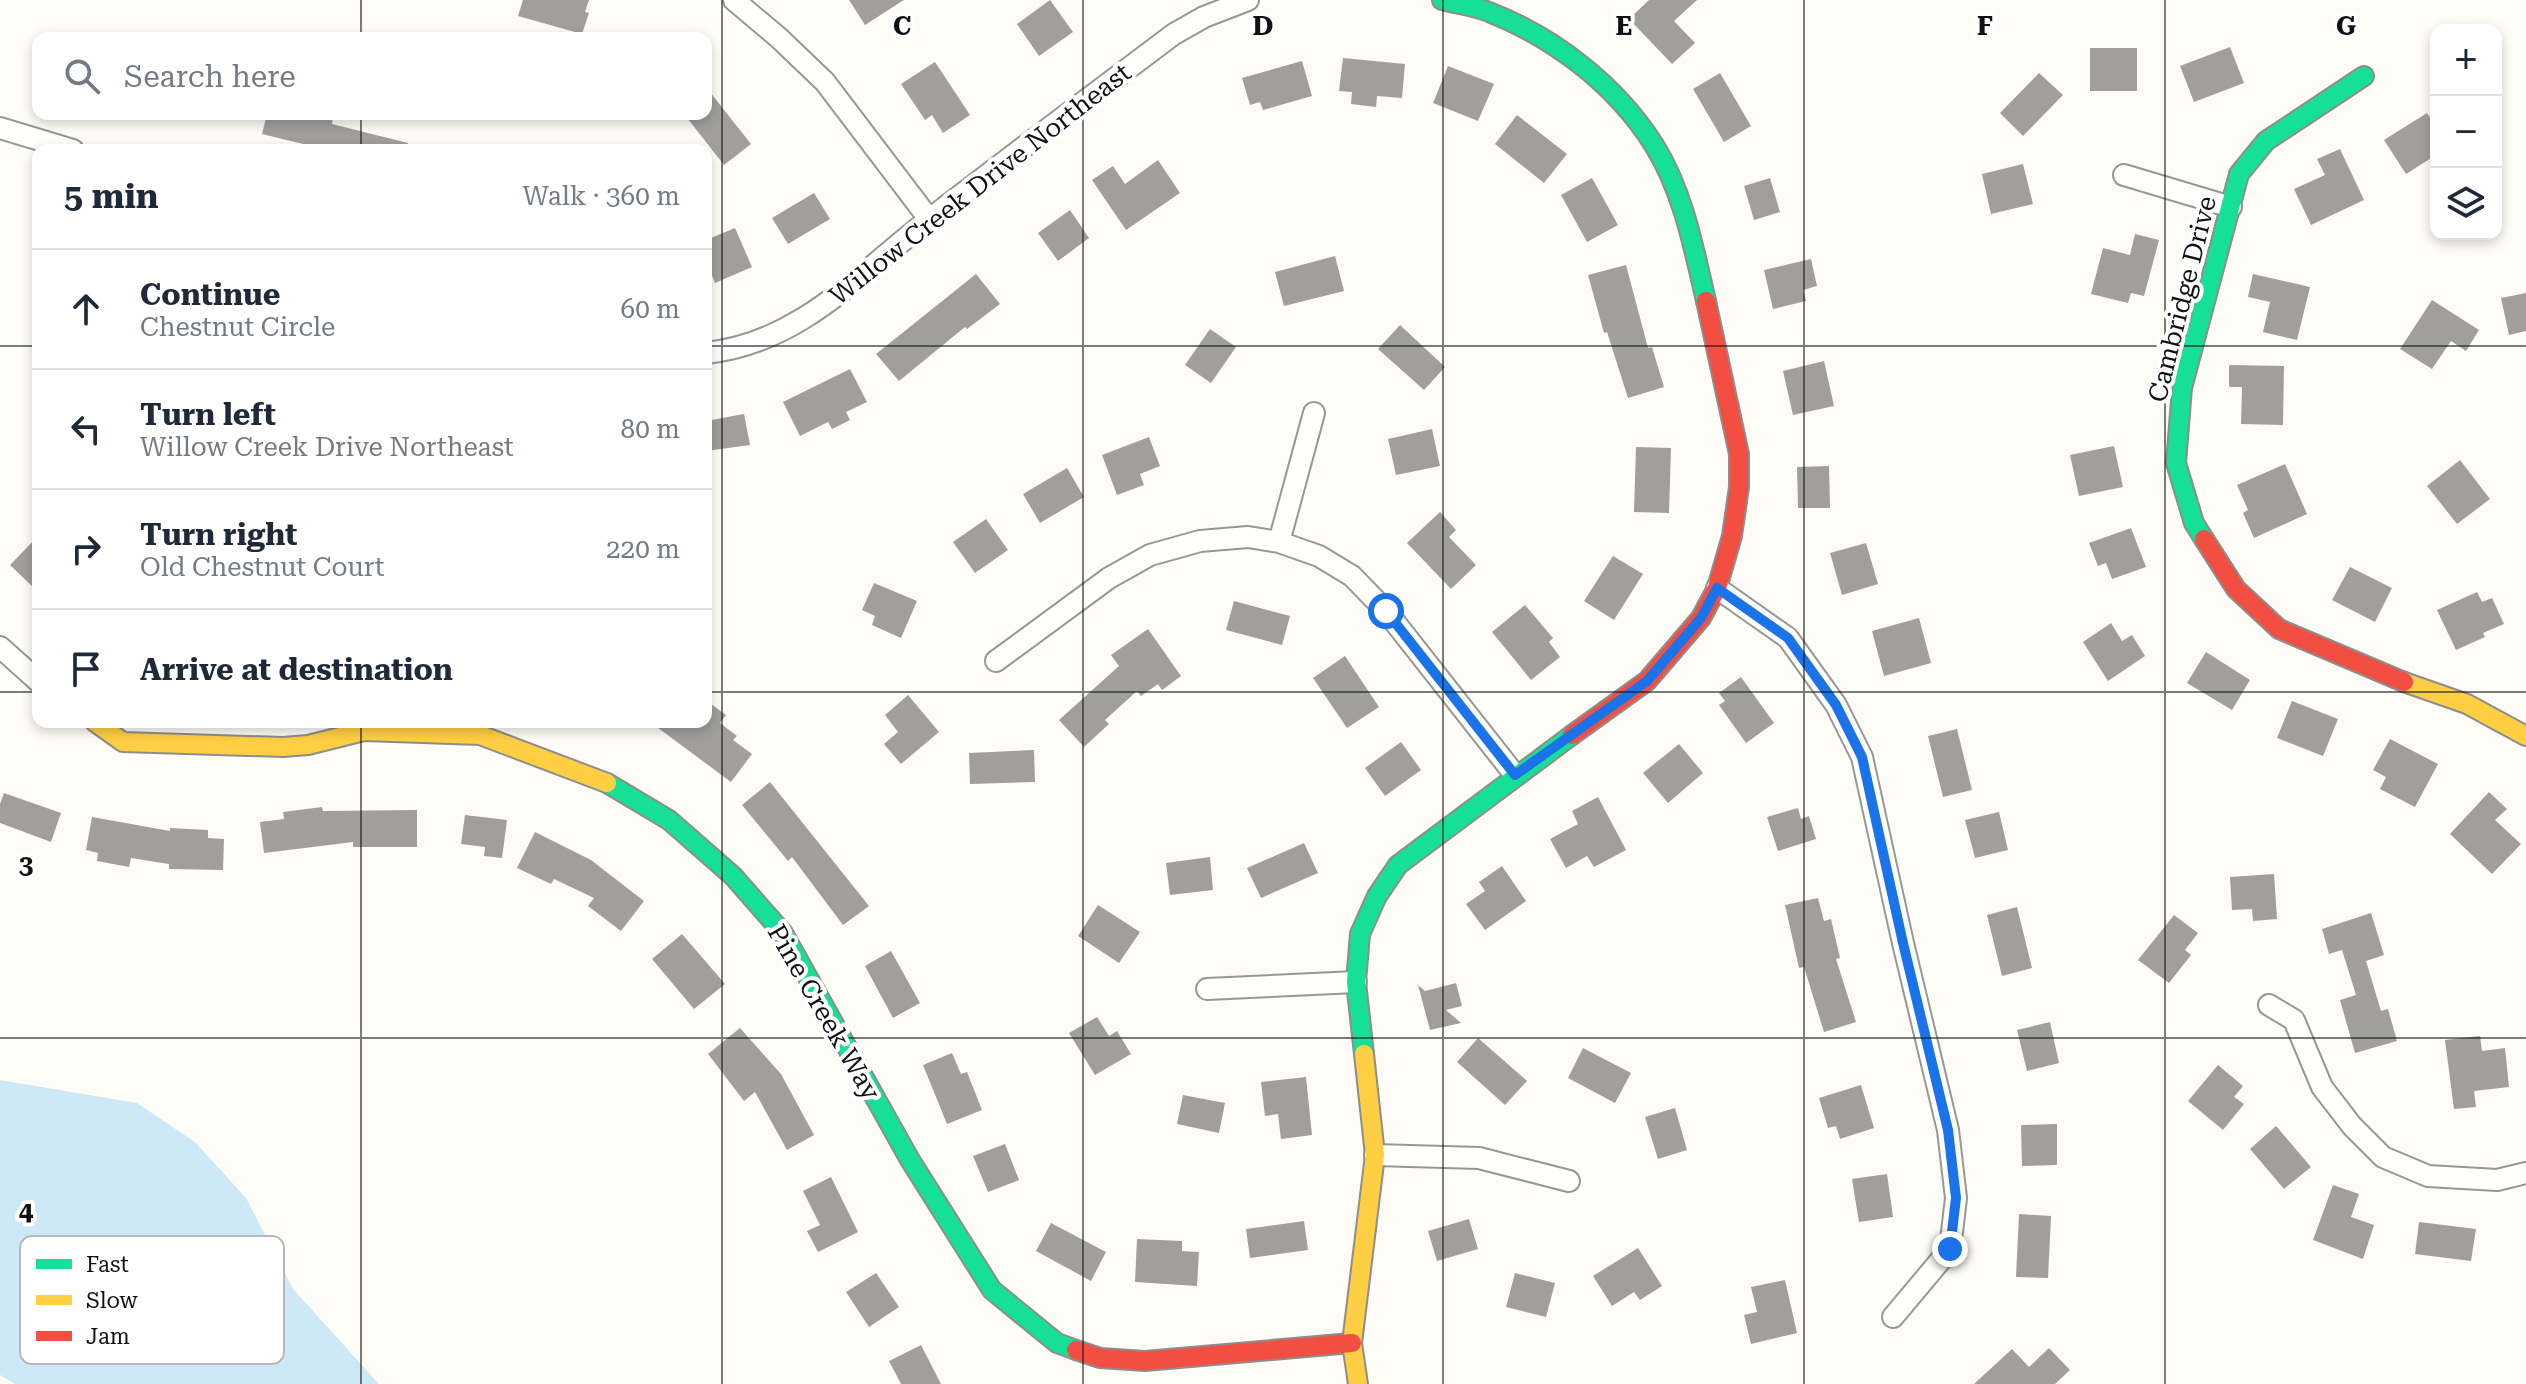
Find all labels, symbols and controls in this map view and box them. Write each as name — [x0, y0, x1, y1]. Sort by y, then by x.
text: C — [893, 11, 911, 41]
text: D — [1253, 11, 1273, 41]
text: E — [1616, 11, 1632, 41]
text: F — [1977, 11, 1993, 41]
text: G — [2336, 11, 2356, 41]
map controls — [2430, 24, 2502, 240]
button: + — [2430, 24, 2502, 96]
search box — [32, 32, 712, 120]
icon: search — [60, 54, 104, 98]
street label: Willow Creek Drive Northeast — [824, 57, 1137, 311]
text: Search here — [124, 59, 296, 94]
button: − — [2430, 96, 2502, 168]
button: layers — [2430, 168, 2502, 240]
text: 5 min — [64, 176, 159, 216]
text: Walk · 360 m — [522, 181, 680, 211]
street label: Cambridge Drive — [2142, 193, 2222, 405]
text: Continue — [140, 277, 280, 312]
icon: ahead — [64, 287, 108, 331]
text: 60 m — [621, 294, 680, 324]
text: Chestnut Circle — [140, 312, 335, 342]
text: Turn left — [140, 397, 276, 432]
icon: left — [64, 407, 108, 451]
text: 80 m — [621, 414, 680, 444]
text: Willow Creek Drive Northeast — [140, 432, 514, 462]
text: Turn right — [140, 517, 297, 552]
icon: right — [64, 527, 108, 571]
text: 220 m — [606, 534, 680, 564]
text: Old Chestnut Court — [140, 552, 384, 582]
route start — [1368, 593, 1404, 629]
icon: arrive — [64, 647, 108, 691]
text: Arrive at destination — [140, 652, 453, 687]
text: 3 — [19, 850, 33, 880]
street label: Pine Creek Way — [762, 919, 887, 1106]
text: 4 — [19, 1196, 34, 1226]
route end — [1932, 1231, 1968, 1267]
legend — [20, 1236, 284, 1364]
text: Fast — [86, 1252, 129, 1277]
text: Slow — [86, 1288, 139, 1313]
text: Jam — [86, 1324, 130, 1349]

